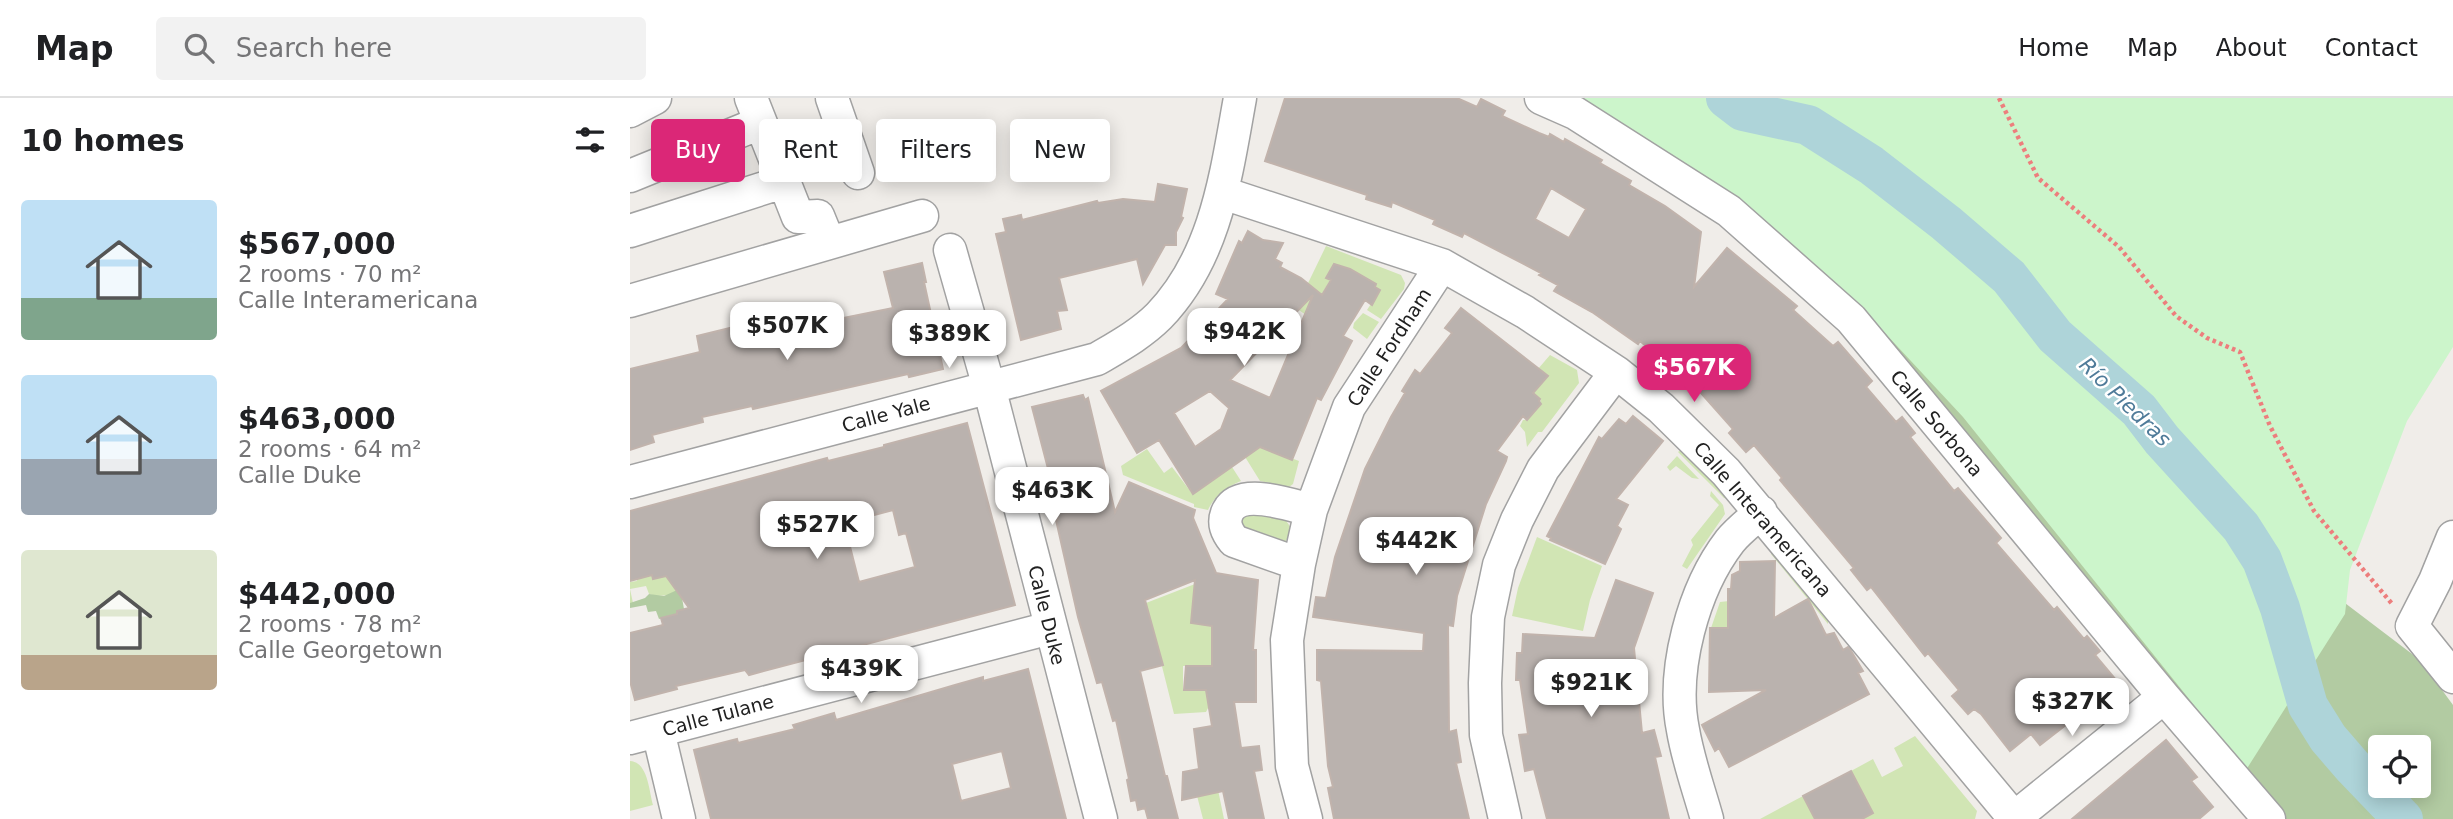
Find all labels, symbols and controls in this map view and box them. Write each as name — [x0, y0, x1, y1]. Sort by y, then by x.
search box — [156, 17, 646, 80]
text: Map — [35, 29, 114, 68]
icon: search — [180, 29, 218, 67]
text: Search here — [236, 33, 392, 63]
text: Home — [2018, 34, 2089, 62]
text: Map — [2127, 34, 2178, 62]
text: About — [2216, 34, 2287, 62]
text: Contact — [2325, 34, 2418, 62]
chip: Buy — [651, 119, 745, 182]
chip: Rent — [759, 119, 862, 182]
chip: Filters — [876, 119, 996, 182]
chip: New — [1010, 119, 1110, 182]
icon: filters — [571, 121, 609, 159]
text: 10 homes — [21, 123, 185, 158]
text: $567,000 — [238, 226, 396, 261]
icon: home — [77, 228, 161, 312]
text: 2 rooms · 70 m² — [238, 261, 422, 287]
street label: Calle Fordham — [1343, 284, 1435, 410]
text: Calle Interamericana — [238, 287, 478, 313]
pin: $507K — [738, 302, 836, 362]
pin: $942K — [1195, 308, 1293, 368]
pin: $389K — [900, 310, 998, 370]
text: $507K — [746, 312, 828, 338]
text: $942K — [1203, 318, 1285, 344]
text: $389K — [908, 320, 990, 346]
pin: $567K — [1645, 344, 1743, 404]
water label: Río Piedras — [2075, 353, 2176, 451]
text: $567K — [1653, 354, 1735, 380]
street label: Calle Sorbona — [1886, 365, 1988, 481]
street label: Calle Yale — [839, 392, 933, 436]
text: $463,000 — [238, 401, 396, 436]
icon: home — [77, 403, 161, 487]
text: 2 rooms · 64 m² — [238, 436, 422, 462]
street label: Calle Interamericana — [1690, 437, 1836, 601]
text: Calle Duke — [238, 462, 361, 488]
pin: $463K — [1003, 468, 1101, 527]
text: $463K — [1011, 477, 1093, 503]
pin: $527K — [768, 502, 866, 561]
text: $527K — [776, 511, 858, 537]
pin: $442K — [1367, 518, 1465, 577]
text: $442K — [1375, 527, 1457, 553]
street label: Calle Duke — [1024, 563, 1070, 667]
text: $442,000 — [238, 576, 396, 611]
icon: home — [77, 578, 161, 662]
text: 2 rooms · 78 m² — [238, 611, 422, 637]
text: Calle Georgetown — [238, 637, 443, 663]
pin: $439K — [812, 646, 910, 705]
text: $439K — [820, 655, 902, 681]
pin: $921K — [1542, 660, 1640, 719]
text: $921K — [1550, 669, 1632, 695]
pin: $327K — [2023, 678, 2121, 738]
text: $327K — [2031, 688, 2113, 714]
street label: Calle Tulane — [660, 690, 776, 740]
map controls — [2368, 735, 2431, 798]
button: locate — [2368, 735, 2431, 798]

